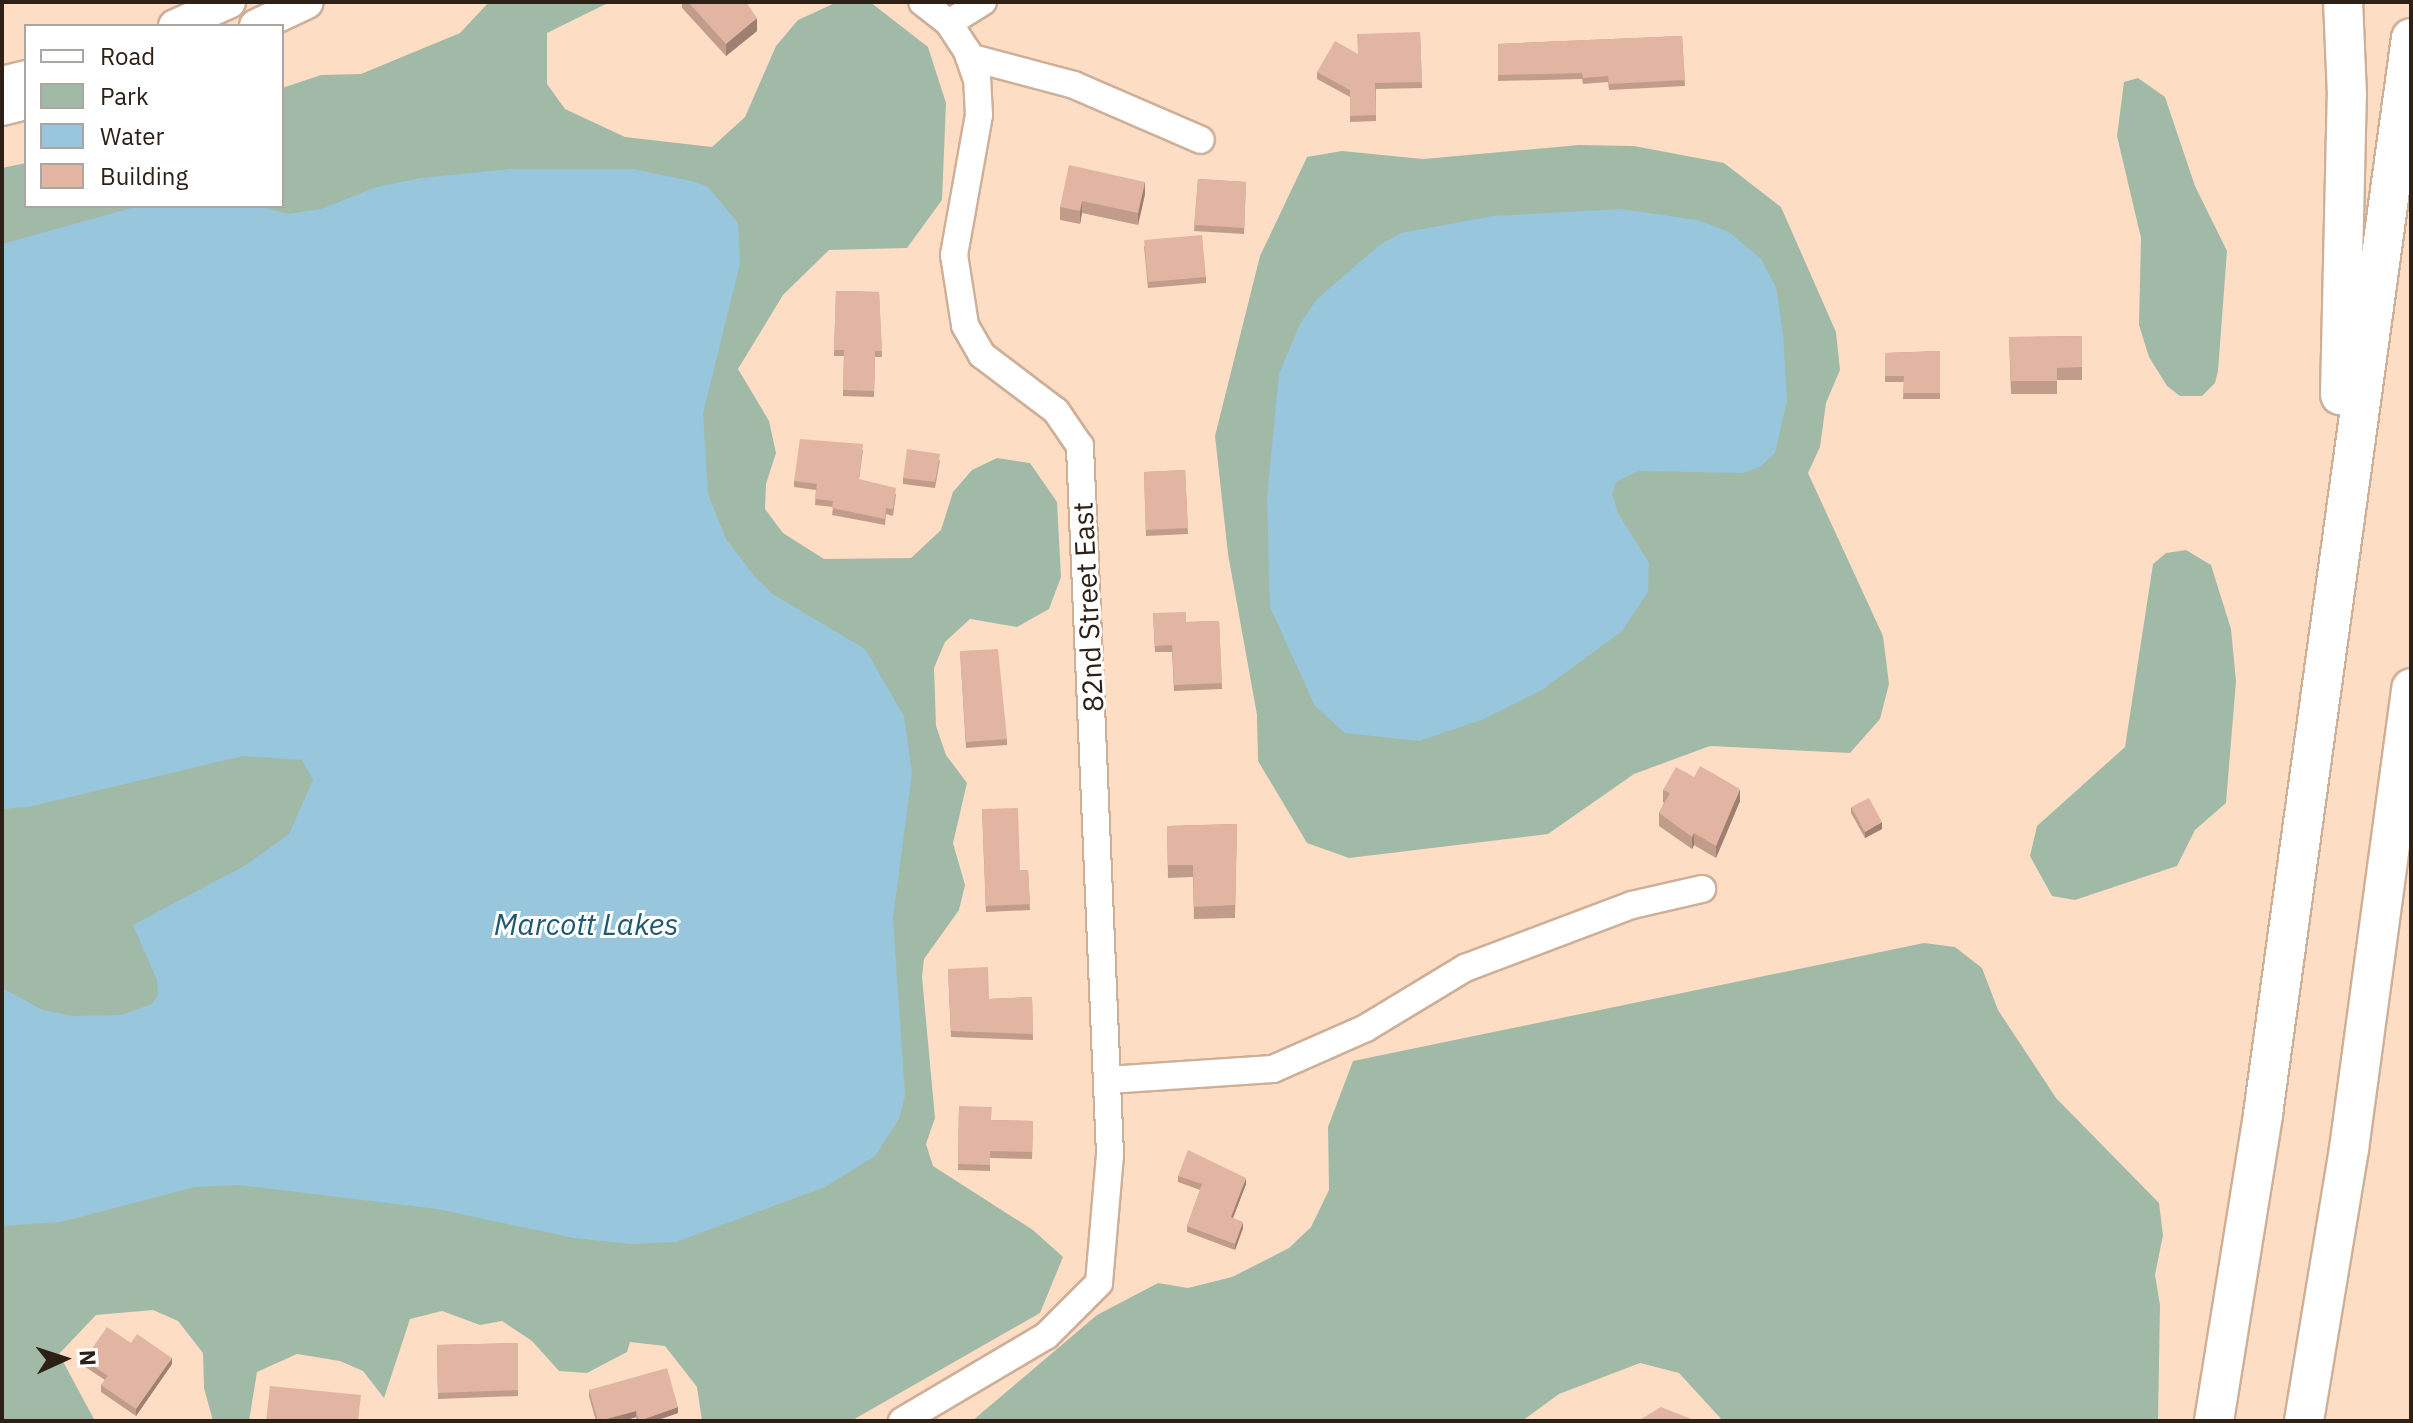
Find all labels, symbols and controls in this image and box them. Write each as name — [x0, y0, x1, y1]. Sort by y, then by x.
legend — [24, 24, 284, 208]
text: Road — [100, 40, 155, 72]
text: Park — [100, 80, 149, 112]
text: Water — [100, 120, 164, 152]
text: Building — [100, 160, 188, 192]
street label: 82nd Street East — [1066, 501, 1110, 713]
water label: Marcott Lakes — [494, 906, 678, 942]
north arrow — [24, 1319, 104, 1399]
text: N — [74, 1349, 103, 1366]

